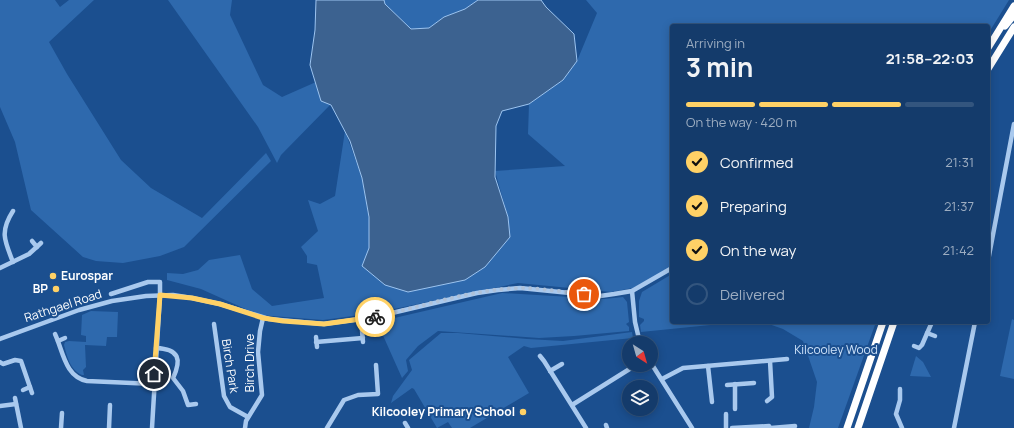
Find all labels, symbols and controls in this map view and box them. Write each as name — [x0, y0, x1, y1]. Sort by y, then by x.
text: Arriving in — [686, 34, 745, 52]
text: 21:58–22:03 — [886, 48, 974, 69]
text: 3 min — [686, 49, 753, 85]
text: On the way · 420 m — [686, 113, 797, 131]
icon: check — [686, 151, 708, 173]
text: Confirmed — [720, 152, 793, 173]
text: 21:31 — [945, 153, 974, 171]
icon: check — [686, 195, 708, 217]
text: Preparing — [720, 196, 787, 217]
text: 21:37 — [944, 197, 974, 215]
icon: check — [686, 239, 708, 261]
text: On the way — [720, 240, 796, 261]
text: 21:42 — [943, 241, 974, 259]
place label: Eurospar — [61, 267, 113, 284]
marker: Eurospar — [48, 271, 58, 281]
pin — [567, 277, 601, 311]
place label: BP — [33, 280, 48, 297]
icon: bag — [573, 283, 595, 305]
marker: BP — [51, 284, 61, 294]
text: Delivered — [720, 284, 785, 305]
street label: Rathgael Road — [22, 285, 104, 326]
courier — [355, 297, 395, 337]
icon: bike — [364, 306, 386, 328]
street label: Birch Drive — [241, 334, 258, 392]
north arrow — [622, 336, 658, 372]
map controls — [622, 336, 658, 416]
street label: Birch Park — [218, 338, 243, 395]
park label: Kilcooley Wood — [794, 341, 878, 358]
pin — [137, 357, 171, 391]
icon: home — [143, 363, 165, 385]
button: layers — [622, 380, 658, 416]
place label: Kilcooley Primary School — [372, 403, 515, 420]
marker: Kilcooley Primary School — [518, 407, 528, 417]

